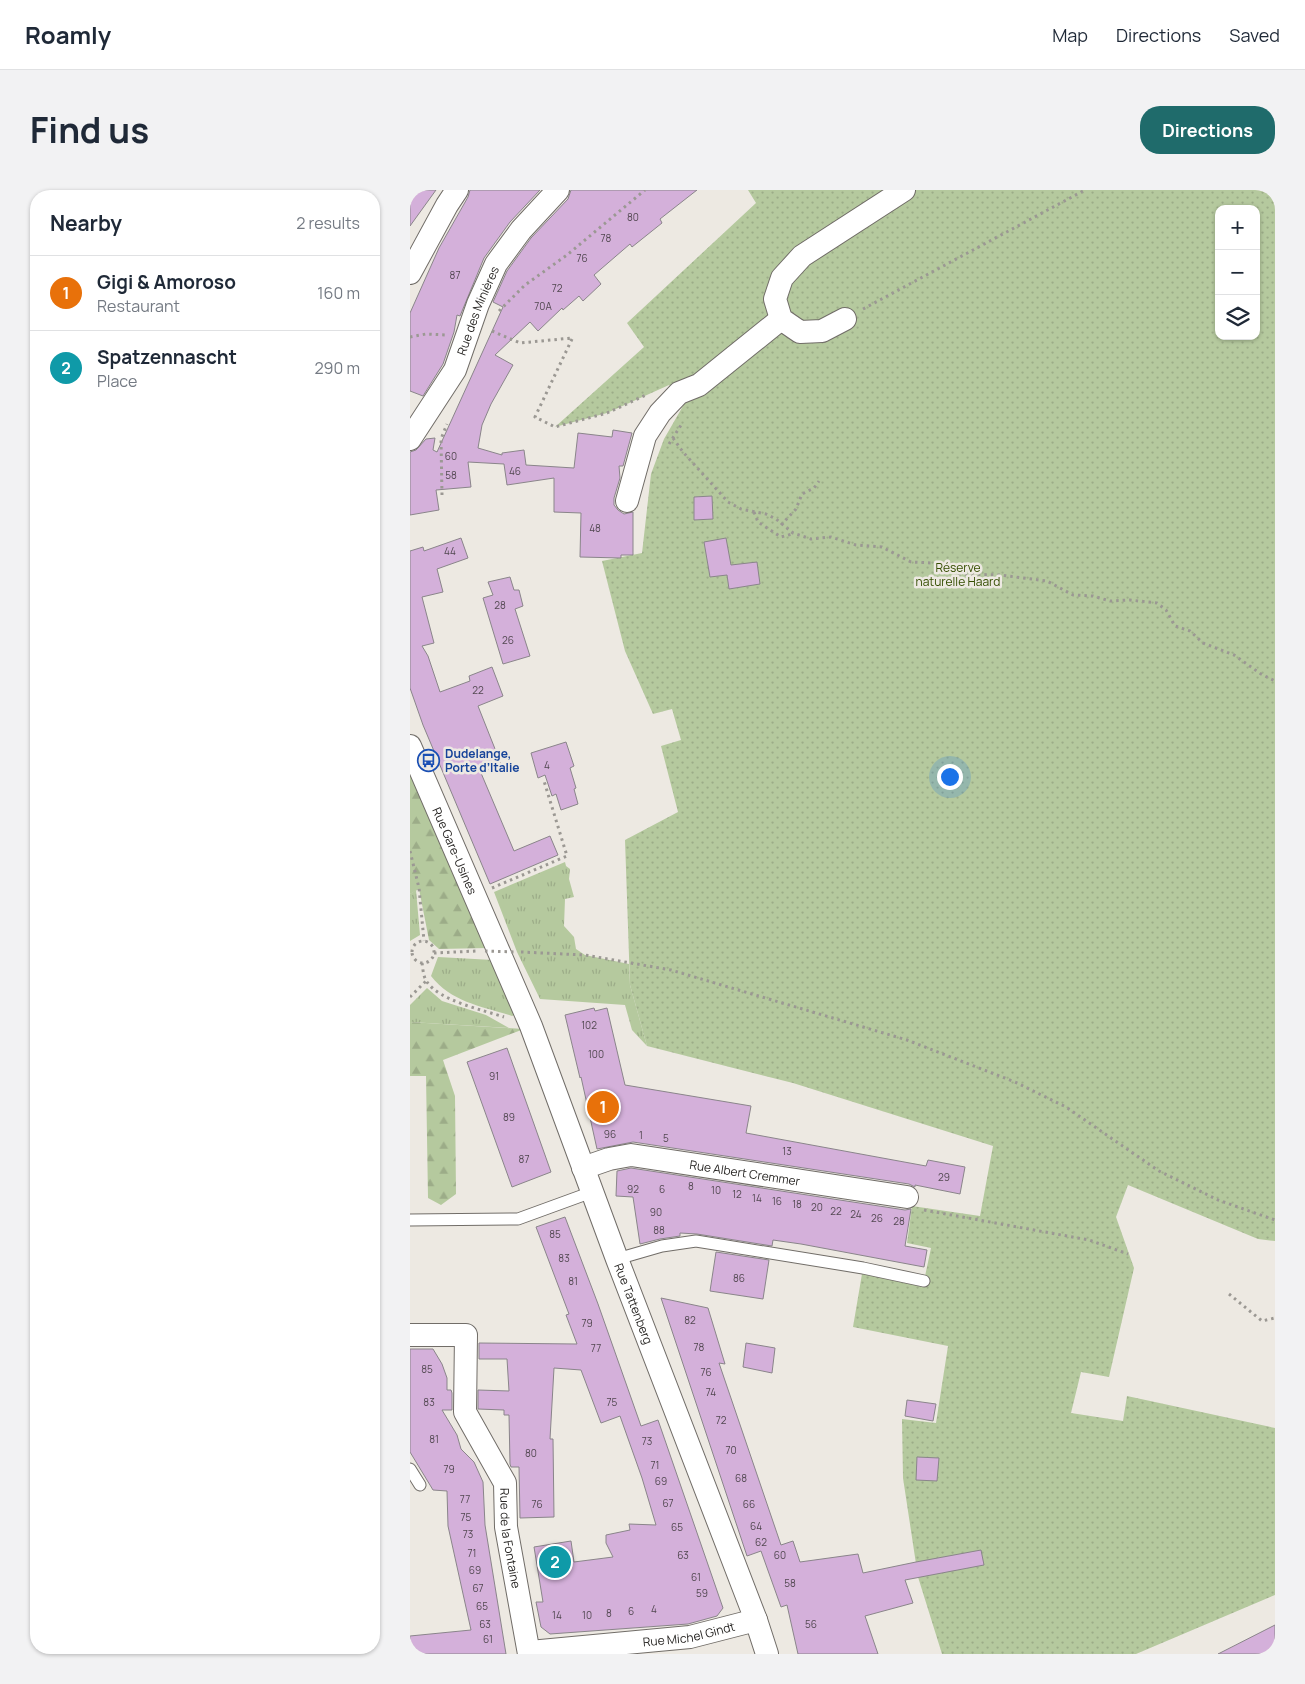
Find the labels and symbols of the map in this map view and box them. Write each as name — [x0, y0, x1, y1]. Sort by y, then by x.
house number: 80 — [627, 210, 639, 224]
house number: 78 — [601, 231, 612, 245]
house number: 76 — [576, 251, 588, 265]
street label: Rue des Minières — [452, 263, 503, 357]
house number: 87 — [450, 268, 460, 282]
house number: 72 — [552, 281, 563, 295]
house number: 70A — [534, 299, 552, 313]
house number: 60 — [445, 449, 457, 463]
house number: 46 — [509, 464, 521, 478]
house number: 58 — [445, 468, 457, 482]
house number: 48 — [589, 521, 601, 535]
house number: 44 — [444, 544, 456, 558]
park label: Réserve naturelle Haard — [916, 559, 1000, 590]
house number: 28 — [494, 598, 506, 612]
house number: 26 — [502, 633, 514, 647]
house number: 22 — [472, 683, 484, 697]
place label: Dudelange, Porte d’Italie — [445, 745, 520, 776]
bus stop icon: Dudelange, Porte d’Italie — [417, 748, 441, 772]
house number: 4 — [544, 758, 550, 772]
your location — [937, 764, 963, 790]
street label: Rue Gare-Usines — [429, 804, 482, 897]
house number: 102 — [581, 1018, 597, 1032]
house number: 100 — [588, 1047, 604, 1061]
house number: 91 — [489, 1069, 499, 1083]
pin: 1 — [587, 1088, 619, 1126]
house number: 89 — [503, 1110, 515, 1124]
house number: 96 — [604, 1127, 616, 1141]
house number: 1 — [639, 1128, 643, 1142]
house number: 5 — [663, 1131, 669, 1145]
house number: 13 — [782, 1144, 792, 1158]
house number: 87 — [519, 1152, 529, 1166]
street label: Rue Albert Cremmer — [688, 1156, 802, 1189]
house number: 29 — [938, 1170, 950, 1184]
house number: 8 — [688, 1179, 694, 1193]
house number: 92 — [627, 1182, 639, 1196]
house number: 6 — [659, 1182, 665, 1196]
house number: 10 — [711, 1183, 721, 1197]
house number: 12 — [732, 1187, 742, 1201]
house number: 14 — [752, 1191, 762, 1205]
house number: 16 — [772, 1194, 782, 1208]
house number: 18 — [792, 1197, 802, 1211]
house number: 20 — [811, 1200, 823, 1214]
house number: 22 — [830, 1204, 842, 1218]
house number: 90 — [650, 1205, 662, 1219]
house number: 24 — [850, 1207, 862, 1221]
house number: 26 — [871, 1211, 883, 1225]
house number: 28 — [893, 1214, 905, 1228]
house number: 88 — [653, 1223, 665, 1237]
house number: 85 — [549, 1227, 561, 1241]
house number: 83 — [558, 1251, 570, 1265]
street label: Rue Tattenberg — [611, 1261, 657, 1346]
house number: 86 — [733, 1271, 745, 1285]
house number: 81 — [568, 1274, 578, 1288]
house number: 82 — [684, 1313, 696, 1327]
house number: 79 — [581, 1316, 593, 1330]
house number: 78 — [694, 1340, 705, 1354]
house number: 77 — [591, 1341, 601, 1355]
house number: 85 — [421, 1362, 433, 1376]
house number: 76 — [700, 1365, 712, 1379]
house number: 74 — [706, 1385, 716, 1399]
house number: 83 — [423, 1395, 435, 1409]
house number: 75 — [607, 1395, 618, 1409]
house number: 72 — [716, 1413, 727, 1427]
house number: 81 — [429, 1432, 439, 1446]
house number: 73 — [642, 1434, 652, 1448]
house number: 70 — [725, 1443, 737, 1457]
house number: 80 — [525, 1446, 537, 1460]
house number: 71 — [651, 1458, 659, 1472]
house number: 79 — [443, 1462, 455, 1476]
house number: 68 — [735, 1471, 747, 1485]
house number: 69 — [655, 1474, 667, 1488]
street label: Rue de la Fontaine — [497, 1488, 525, 1590]
house number: 77 — [460, 1492, 470, 1506]
house number: 67 — [662, 1496, 674, 1510]
house number: 76 — [531, 1497, 543, 1511]
house number: 66 — [743, 1497, 755, 1511]
house number: 75 — [461, 1510, 472, 1524]
house number: 64 — [750, 1519, 762, 1533]
house number: 65 — [671, 1520, 683, 1534]
house number: 73 — [463, 1527, 473, 1541]
house number: 62 — [755, 1535, 767, 1549]
pin: 2 — [539, 1543, 571, 1581]
house number: 71 — [468, 1546, 476, 1560]
house number: 63 — [677, 1548, 689, 1562]
house number: 60 — [774, 1548, 786, 1562]
house number: 69 — [469, 1563, 481, 1577]
house number: 61 — [691, 1570, 701, 1584]
house number: 58 — [784, 1576, 796, 1590]
house number: 67 — [472, 1581, 484, 1595]
house number: 59 — [696, 1586, 708, 1600]
house number: 65 — [476, 1599, 488, 1613]
house number: 4 — [651, 1602, 657, 1616]
house number: 6 — [628, 1604, 634, 1618]
house number: 8 — [606, 1606, 612, 1620]
house number: 14 — [552, 1608, 562, 1622]
house number: 10 — [582, 1608, 592, 1622]
house number: 63 — [479, 1617, 491, 1631]
street label: Rue Michel Gindt — [642, 1617, 737, 1650]
house number: 56 — [805, 1617, 817, 1631]
house number: 61 — [483, 1632, 493, 1646]

